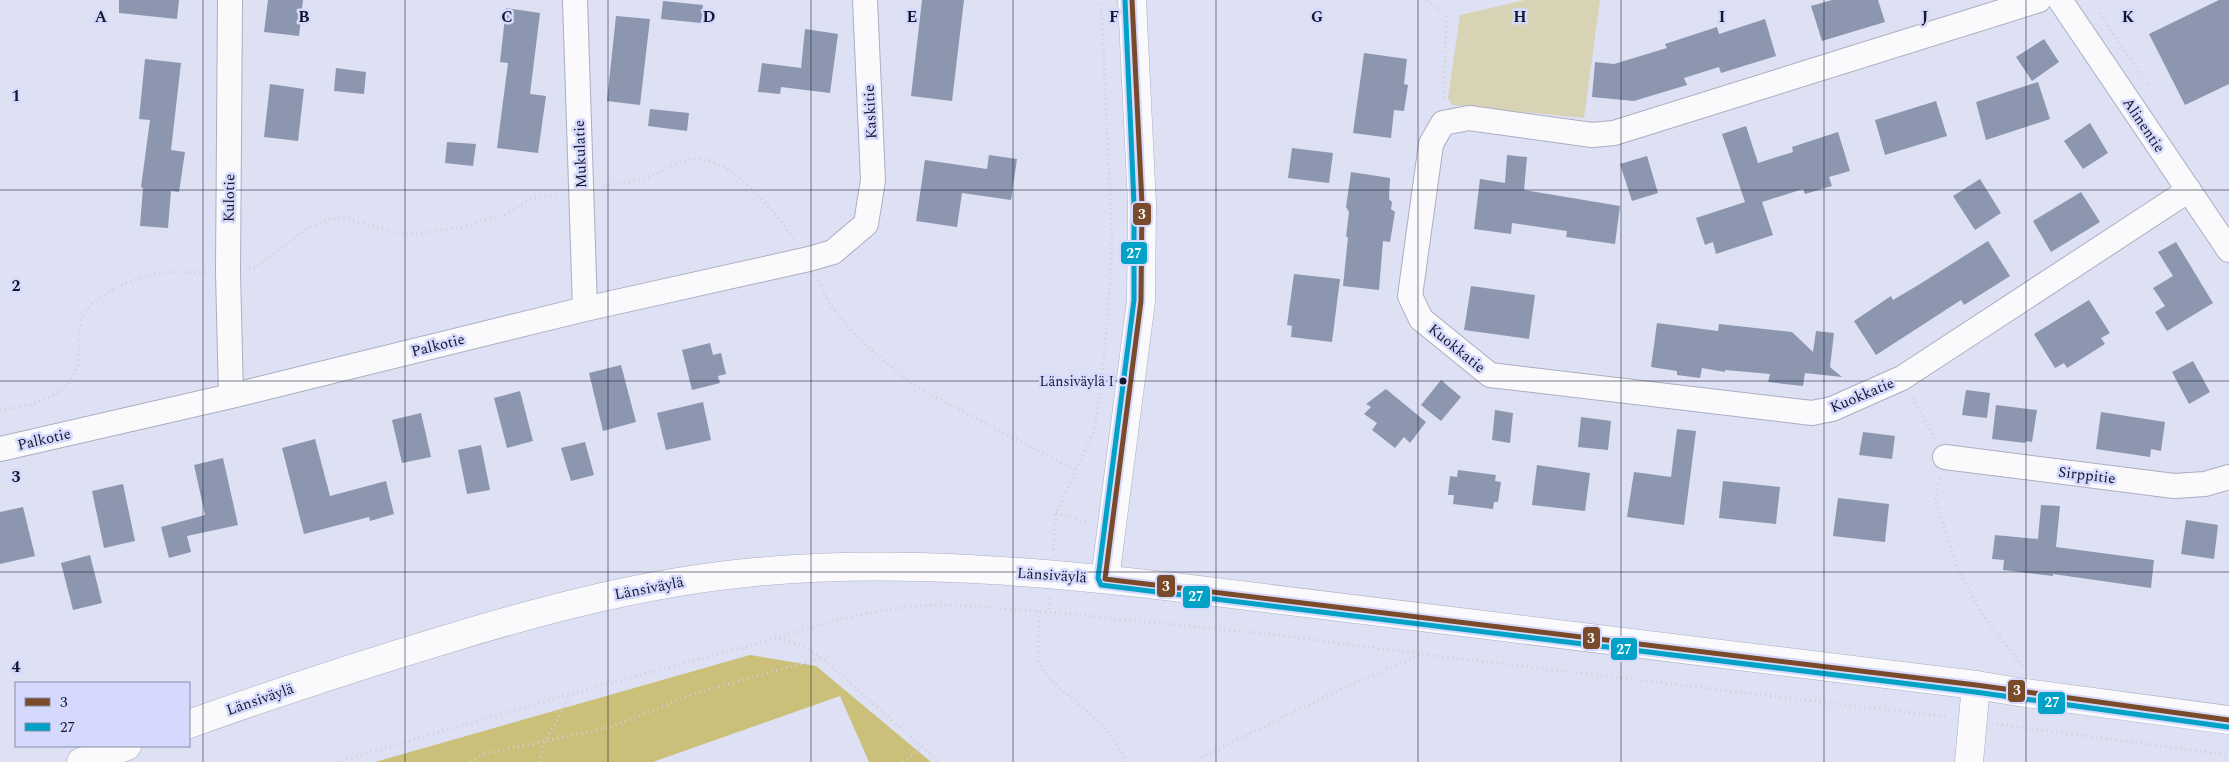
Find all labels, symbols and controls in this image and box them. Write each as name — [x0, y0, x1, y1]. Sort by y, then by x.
text: A — [95, 5, 108, 29]
text: B — [298, 5, 310, 29]
text: C — [501, 5, 513, 29]
text: D — [703, 5, 716, 29]
text: E — [907, 5, 917, 29]
text: F — [1109, 5, 1119, 29]
text: G — [1311, 5, 1323, 29]
text: H — [1513, 5, 1527, 29]
text: I — [1719, 5, 1725, 29]
text: J — [1922, 5, 1929, 29]
text: K — [2122, 5, 2135, 29]
text: 1 — [12, 84, 20, 108]
street label: Kaskitie — [858, 84, 883, 140]
street label: Alinentie — [2117, 93, 2171, 157]
street label: Mukulatie — [568, 119, 593, 189]
street label: Kulotie — [218, 174, 241, 222]
line badge: 3 — [1132, 202, 1152, 226]
text: 3 — [1138, 204, 1146, 225]
line badge: 27 — [1120, 241, 1148, 265]
text: 27 — [1126, 243, 1142, 264]
text: 2 — [12, 274, 21, 298]
street label: Kuokkatie — [1423, 318, 1490, 379]
street label: Palkotie — [409, 328, 467, 363]
place label: Länsiväylä I — [1040, 371, 1114, 392]
street label: Kuokkatie — [1826, 372, 1898, 419]
marker: Länsiväylä I — [1118, 376, 1128, 386]
street label: Palkotie — [15, 422, 73, 457]
street label: Sirppitie — [2057, 461, 2117, 490]
text: 3 — [12, 465, 21, 489]
street label: Länsiväylä — [1016, 562, 1088, 589]
street label: Länsiväylä — [612, 570, 686, 606]
line badge: 3 — [1156, 574, 1176, 598]
text: 3 — [1162, 576, 1170, 597]
line badge: 27 — [1182, 585, 1211, 609]
text: 27 — [1188, 586, 1204, 607]
line badge: 3 — [1582, 626, 1601, 650]
text: 3 — [1587, 628, 1595, 649]
line badge: 27 — [1610, 637, 1638, 661]
text: 27 — [1616, 639, 1632, 660]
text: 4 — [12, 655, 21, 679]
street label: Länsiväylä — [223, 677, 298, 722]
line badge: 3 — [2007, 679, 2026, 703]
text: 3 — [2013, 680, 2021, 701]
legend — [15, 682, 190, 747]
text: 3 — [60, 691, 68, 714]
line badge: 27 — [2037, 691, 2066, 715]
text: 27 — [2044, 692, 2060, 713]
text: 27 — [60, 716, 75, 739]

